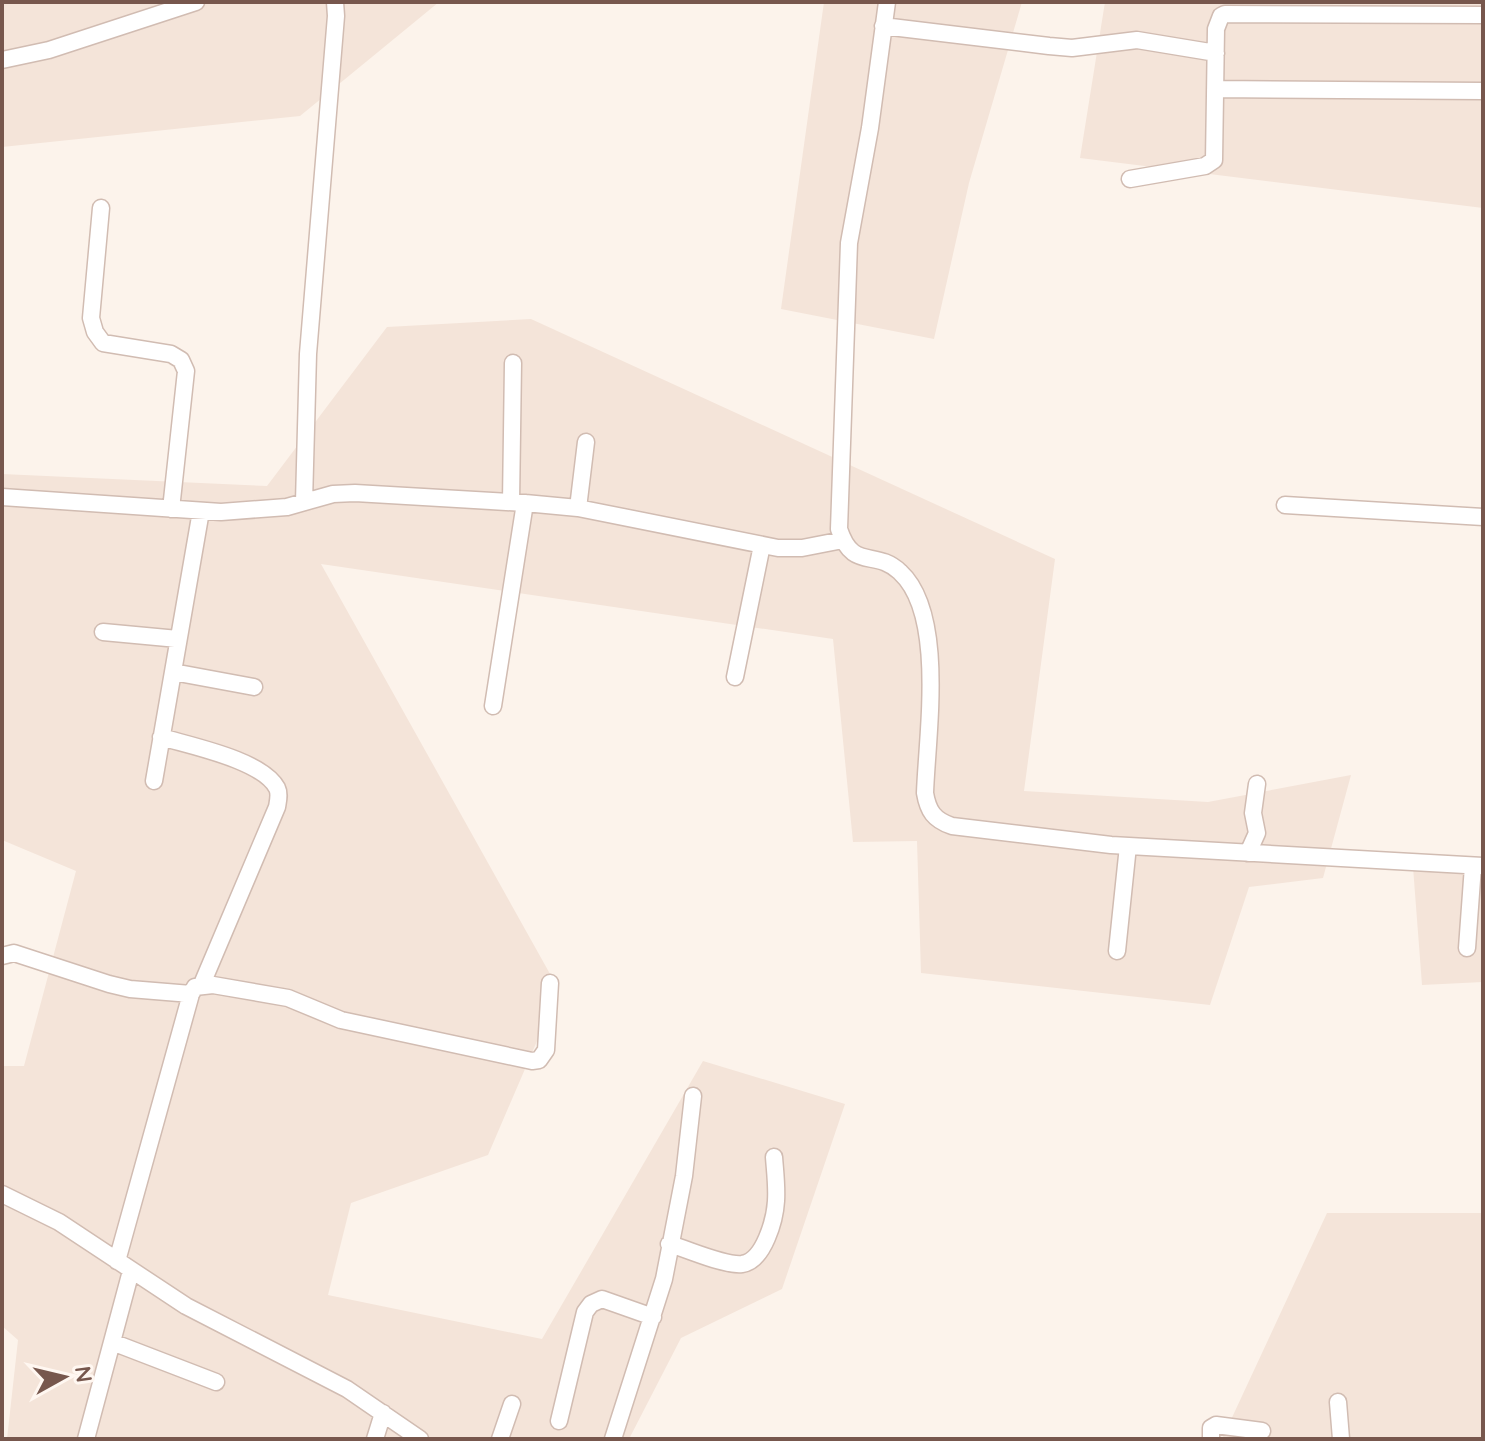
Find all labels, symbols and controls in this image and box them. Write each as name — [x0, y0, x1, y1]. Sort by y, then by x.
north arrow — [24, 1337, 104, 1417]
text: N — [69, 1364, 99, 1384]

